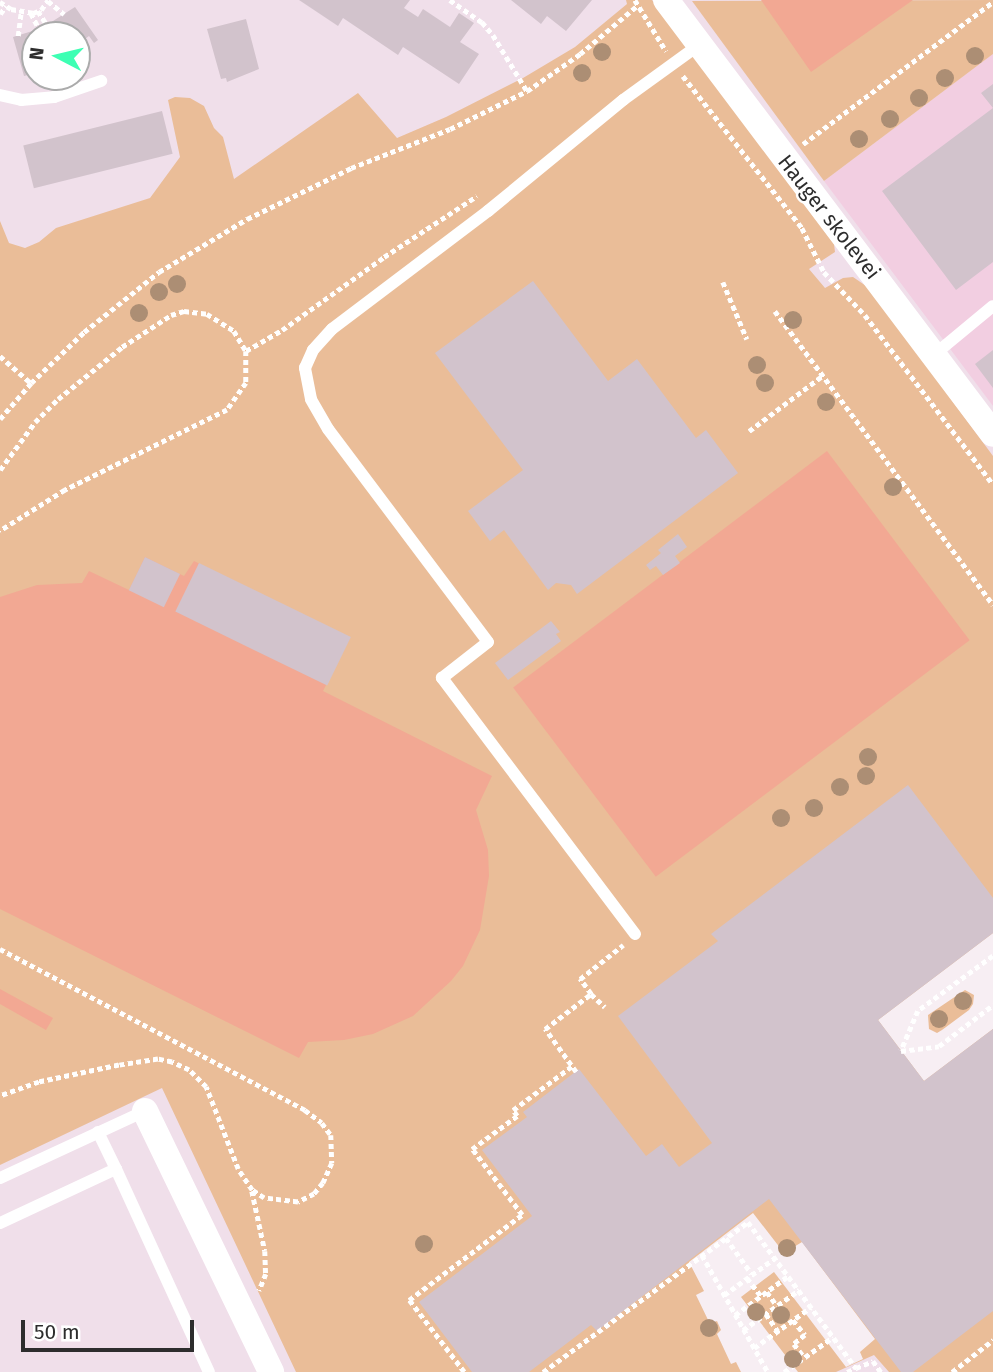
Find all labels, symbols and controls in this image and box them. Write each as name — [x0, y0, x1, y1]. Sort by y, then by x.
north arrow — [21, 21, 91, 91]
text: N — [24, 46, 49, 61]
street label: Hauger skolevei — [773, 150, 885, 284]
scale bar — [24, 1306, 198, 1350]
text: 50 m — [34, 1319, 80, 1345]

